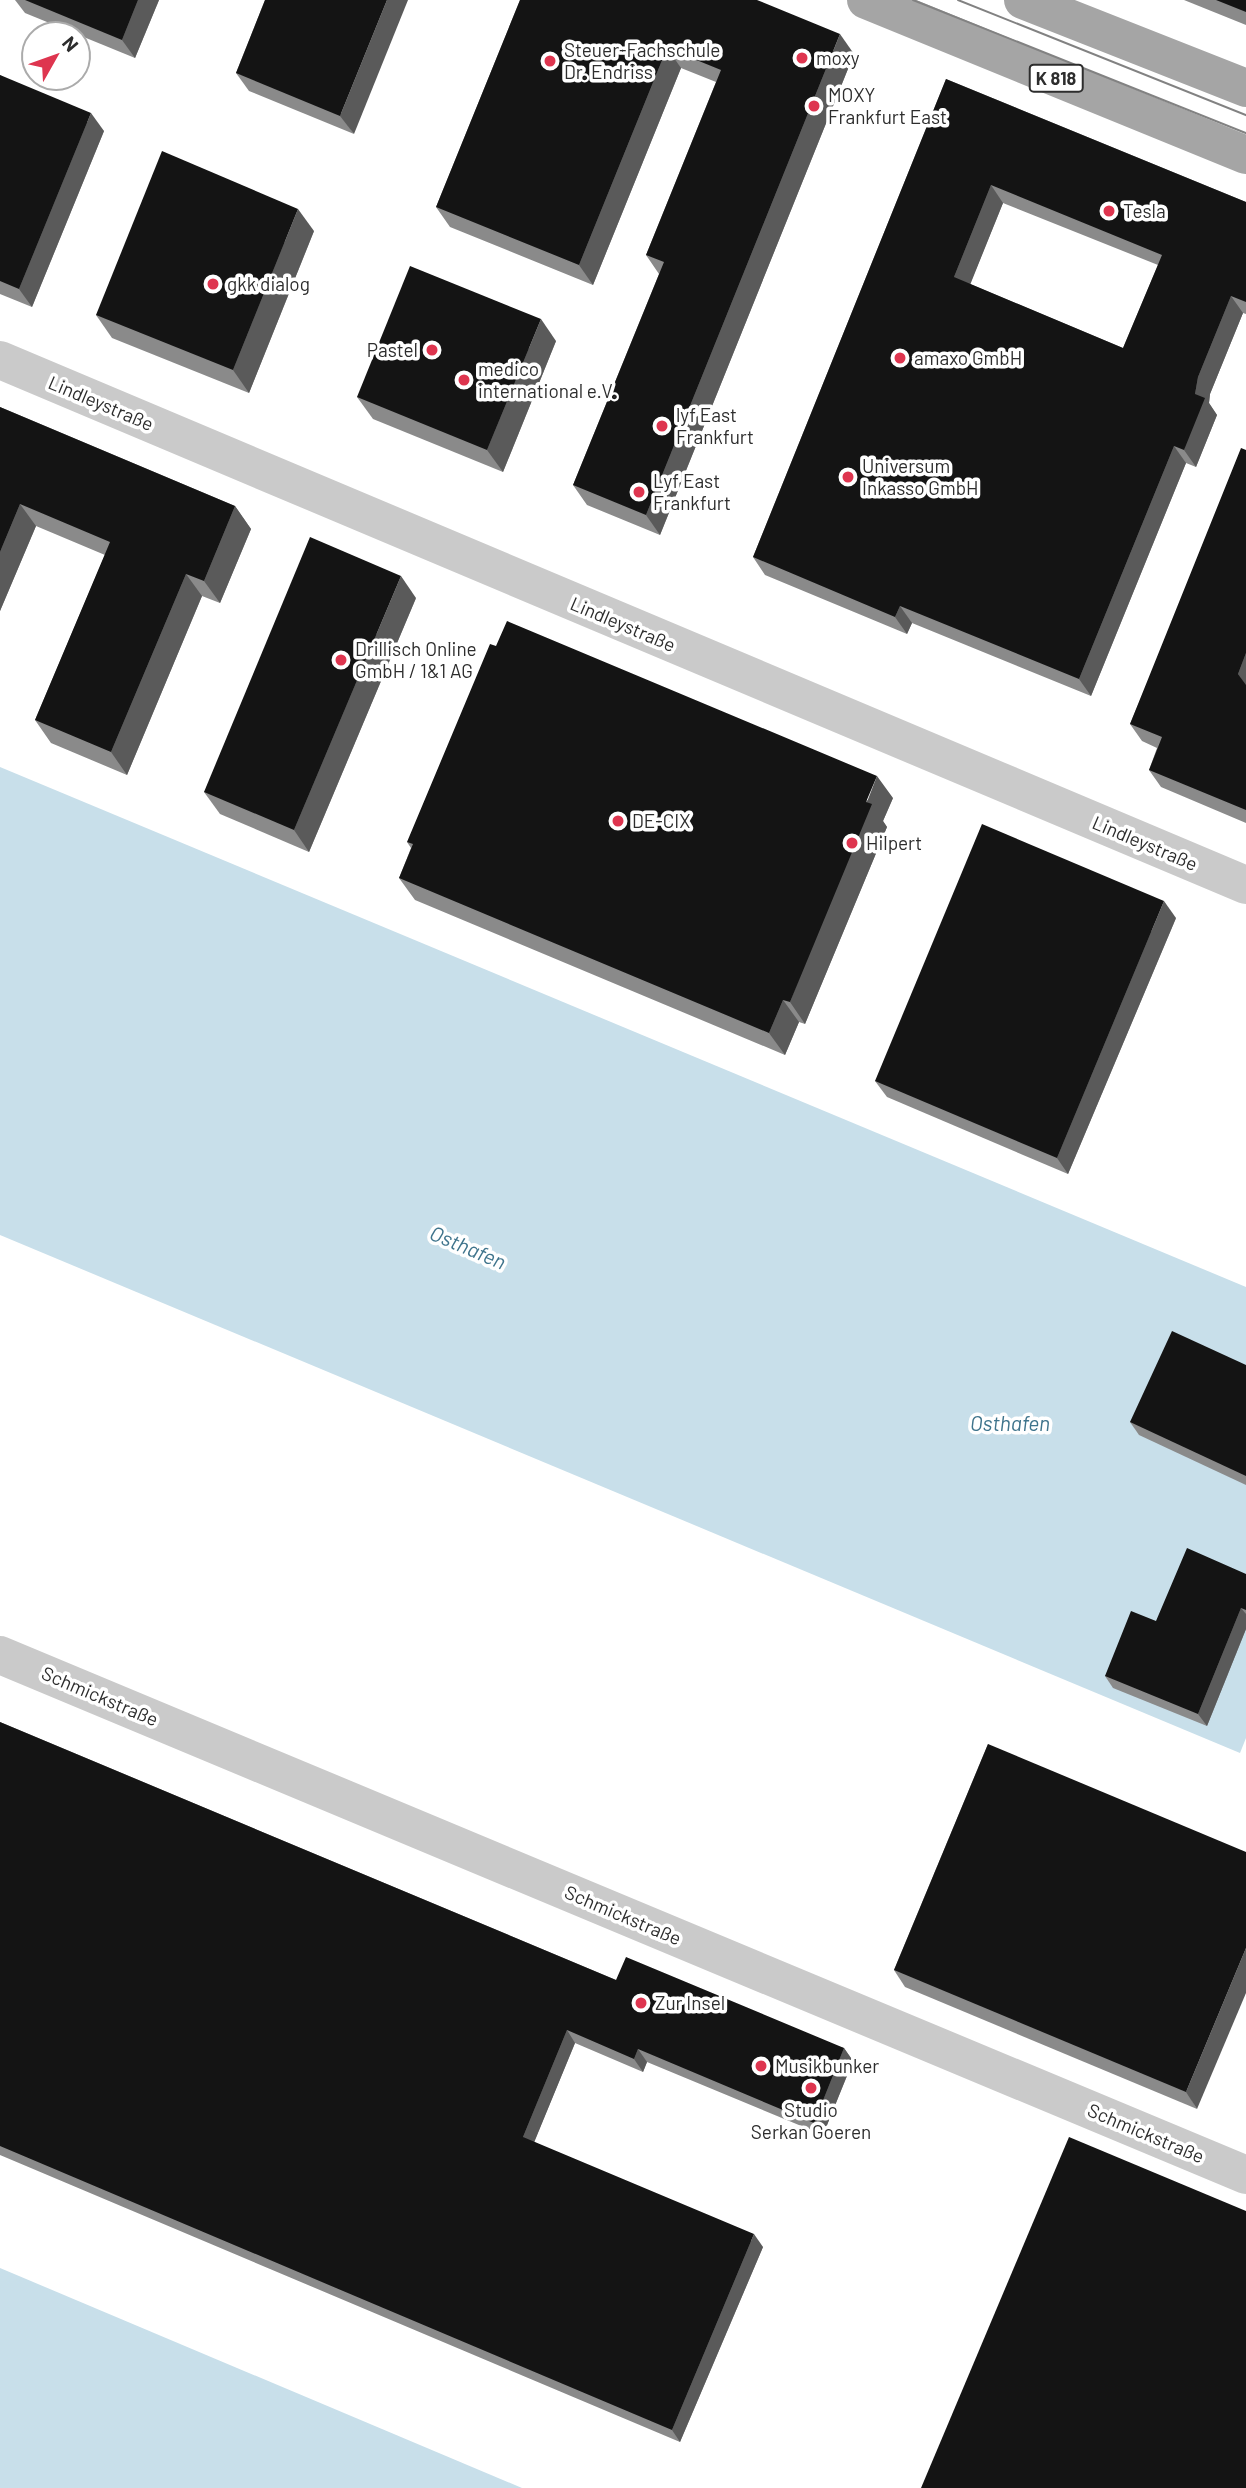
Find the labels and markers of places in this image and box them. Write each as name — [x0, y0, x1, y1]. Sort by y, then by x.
place label: Steuer-Fachschule Dr. Endriss — [564, 39, 720, 83]
place label: moxy — [816, 47, 860, 69]
marker: moxy — [794, 50, 810, 66]
marker: Steuer-Fachschule Dr. Endriss — [542, 53, 558, 69]
place label: MOXY Frankfurt East — [828, 84, 947, 128]
marker: MOXY Frankfurt East — [806, 98, 822, 114]
place label: Tesla — [1123, 200, 1166, 222]
marker: Tesla — [1101, 203, 1117, 219]
place label: gkk dialog — [227, 273, 310, 295]
marker: gkk dialog — [205, 276, 221, 292]
place label: Pastel — [367, 339, 418, 361]
marker: Pastel — [424, 342, 440, 358]
place label: amaxo GmbH — [914, 347, 1022, 369]
marker: amaxo GmbH — [892, 350, 908, 366]
place label: medico international e.V. — [478, 358, 617, 402]
marker: medico international e.V. — [456, 372, 472, 388]
place label: lyf East Frankfurt — [676, 404, 754, 448]
marker: lyf East Frankfurt — [654, 418, 670, 434]
place label: Universum Inkasso GmbH — [862, 455, 978, 499]
marker: Universum Inkasso GmbH — [840, 469, 856, 485]
place label: Lyf East Frankfurt — [653, 470, 731, 514]
marker: Lyf East Frankfurt — [631, 484, 647, 500]
place label: Drillisch Online GmbH / 1&1 AG — [355, 638, 477, 682]
marker: Drillisch Online GmbH / 1&1 AG — [333, 652, 349, 668]
place label: DE-CIX — [632, 810, 690, 832]
marker: DE-CIX — [610, 813, 626, 829]
place label: Hilpert — [866, 832, 922, 854]
marker: Hilpert — [844, 835, 860, 851]
place label: Zur Insel — [655, 1992, 725, 2014]
marker: Zur Insel — [633, 1995, 649, 2011]
place label: Musikbunker — [775, 2055, 879, 2077]
marker: Musikbunker — [753, 2058, 769, 2074]
marker: Studio Serkan Goeren — [803, 2080, 819, 2096]
place label: Studio Serkan Goeren — [751, 2099, 871, 2143]

